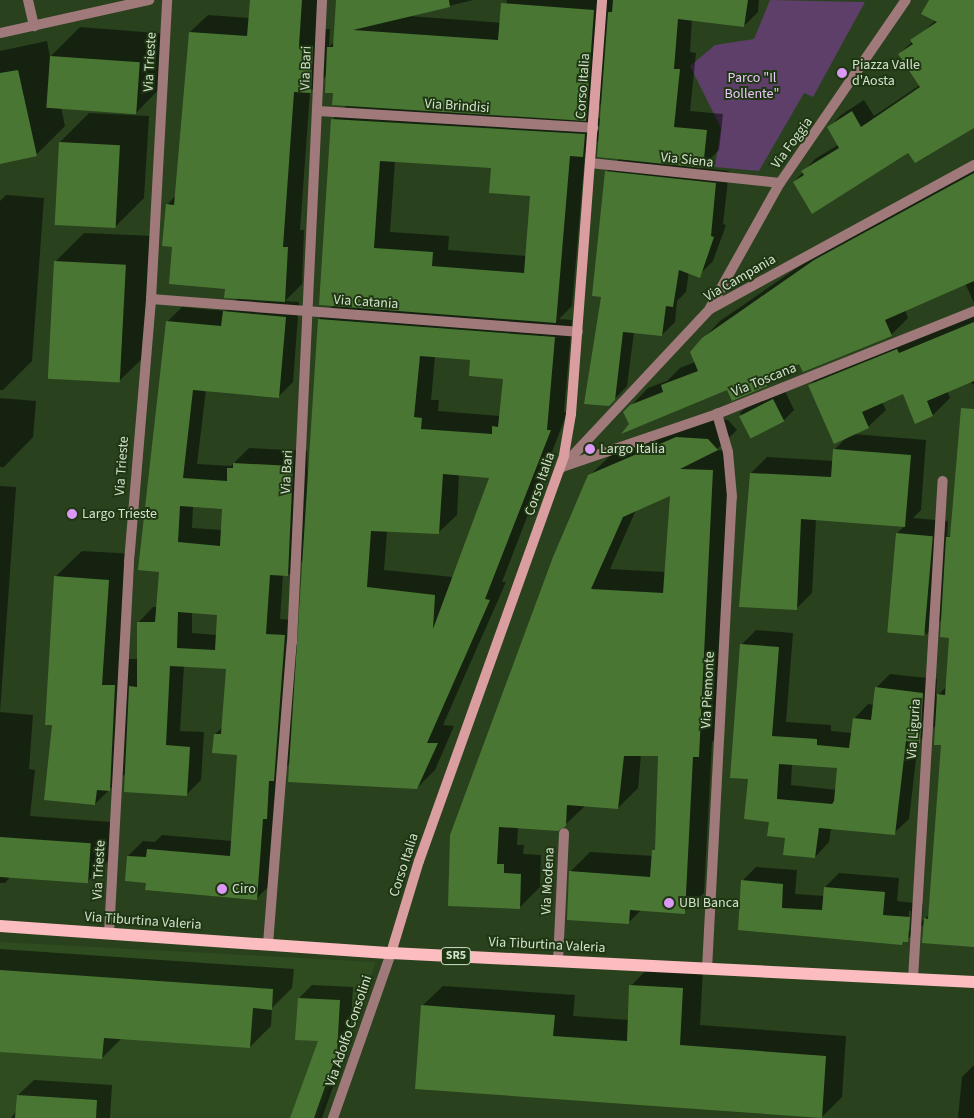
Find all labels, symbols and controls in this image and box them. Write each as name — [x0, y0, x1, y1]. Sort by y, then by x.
street label: Via Trieste — [140, 32, 160, 92]
street label: Via Bari — [297, 46, 315, 90]
street label: Corso Italia — [572, 53, 594, 119]
place label: Piazza Valle d'Aosta — [852, 57, 920, 90]
marker: Piazza Valle d'Aosta — [836, 67, 848, 79]
park label: Parco "Il Bollente" — [724, 70, 780, 102]
street label: Via Brindisi — [424, 95, 490, 117]
street label: Via Foggia — [768, 114, 816, 172]
street label: Via Siena — [660, 149, 714, 171]
street label: Via Campania — [701, 251, 779, 305]
street label: Via Catania — [333, 291, 399, 313]
street label: Via Toscana — [729, 359, 799, 401]
street label: Via Trieste — [112, 436, 132, 496]
place label: Largo Italia — [600, 441, 665, 457]
marker: Largo Italia — [584, 443, 596, 455]
street label: Via Bari — [277, 450, 297, 494]
street label: Corso Italia — [521, 450, 559, 518]
place label: Largo Trieste — [82, 506, 157, 522]
marker: Largo Trieste — [66, 508, 78, 520]
street label: Via Piemonte — [698, 651, 718, 729]
street label: Via Liguria — [904, 698, 924, 760]
street label: Corso Italia — [386, 831, 422, 899]
street label: Via Trieste — [89, 840, 109, 900]
street label: Via Modena — [538, 847, 558, 915]
place label: Ciro — [232, 881, 256, 897]
marker: Ciro — [216, 883, 228, 895]
place label: UBI Banca — [679, 895, 739, 911]
marker: UBI Banca — [663, 897, 675, 909]
street label: Via Tiburtina Valeria — [84, 909, 202, 933]
street label: Via Tiburtina Valeria — [488, 934, 606, 956]
road number: SR5 — [440, 946, 472, 966]
street label: Via Adolfo Consolini — [322, 973, 376, 1089]

